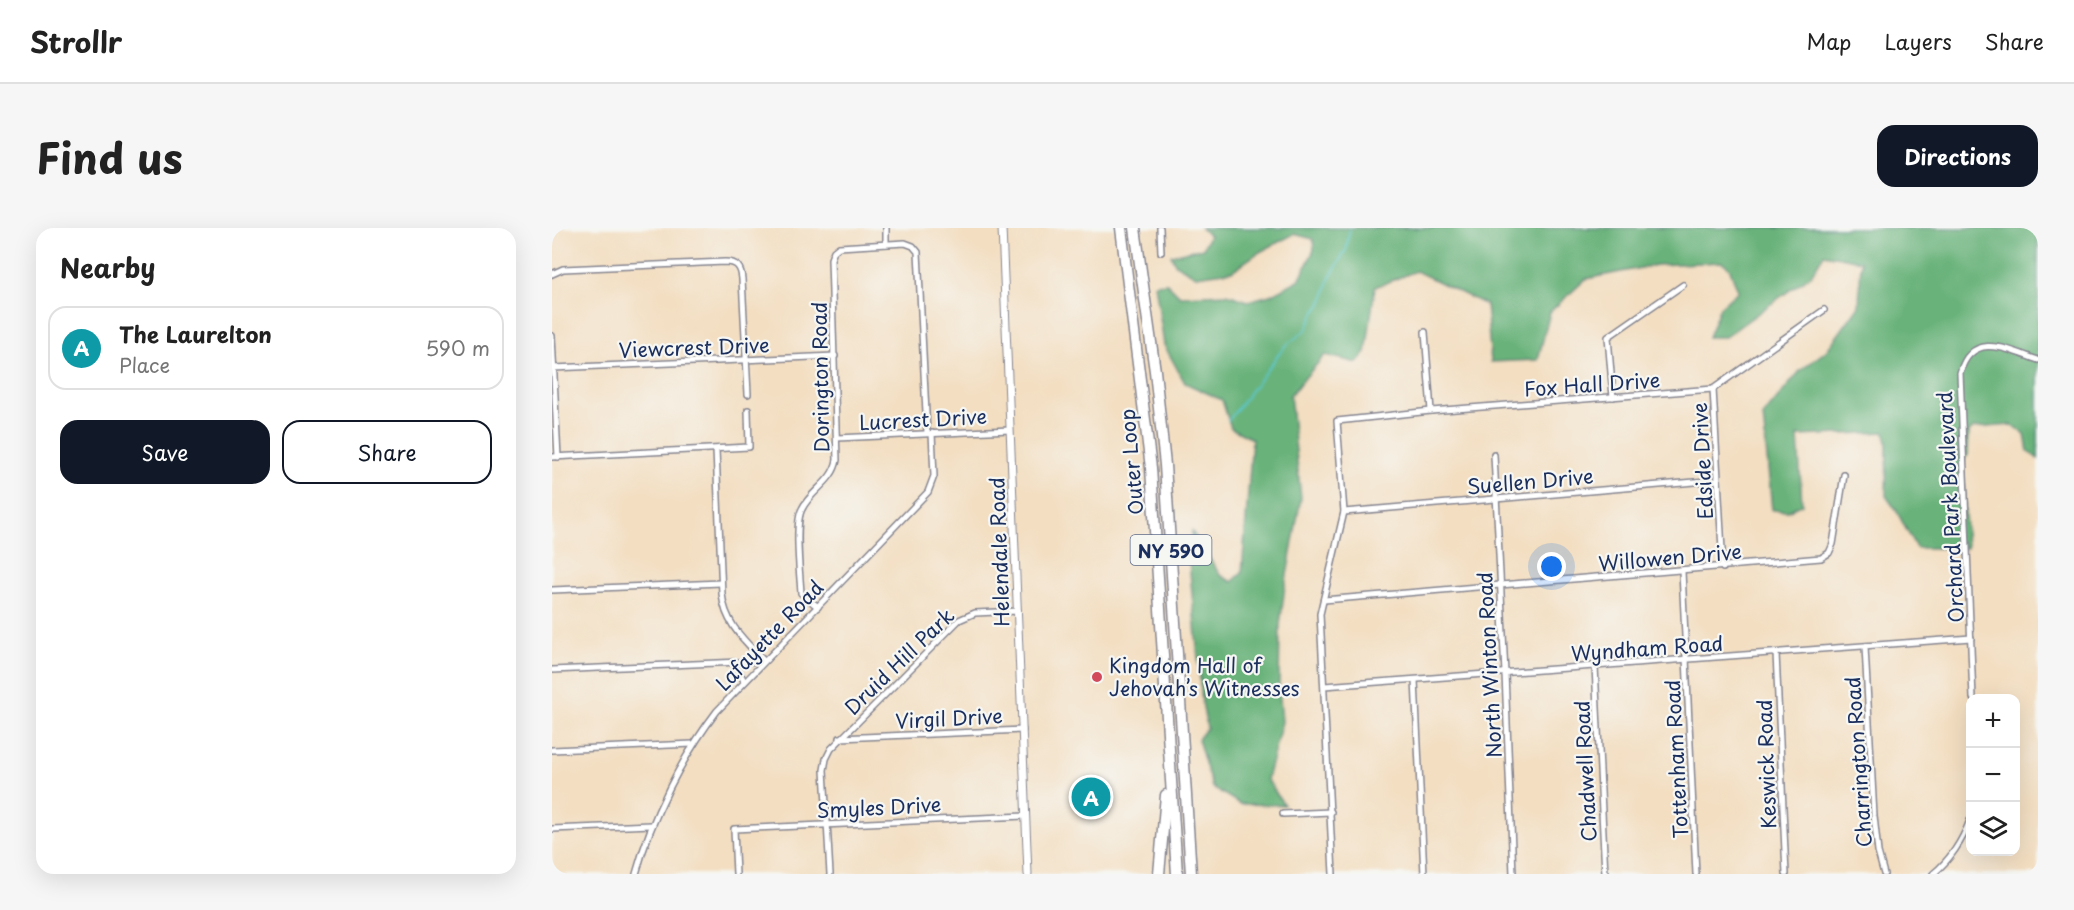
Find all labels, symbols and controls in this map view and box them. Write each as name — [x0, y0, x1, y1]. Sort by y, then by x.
text: Strollr — [30, 20, 122, 63]
text: Map — [1807, 25, 1851, 57]
text: Layers — [1884, 25, 1952, 57]
text: Share — [1985, 25, 2044, 57]
text: Find us — [36, 125, 183, 188]
button: Directions — [1877, 125, 2038, 187]
text: Nearby — [60, 248, 155, 287]
street label: Dorington Road — [804, 301, 836, 453]
text: The Laurelton — [119, 317, 272, 350]
street label: Viewcrest Drive — [618, 329, 770, 365]
text: A — [74, 333, 89, 363]
text: 590 m — [426, 333, 490, 363]
text: Place — [119, 350, 170, 380]
street label: Fox Hall Drive — [1523, 364, 1661, 404]
street label: Orchard Park Boulevard — [1929, 391, 1971, 623]
street label: Lucrest Drive — [858, 401, 988, 437]
street label: Edside Drive — [1684, 402, 1720, 520]
street label: Outer Loop — [1111, 408, 1151, 516]
button: Save — [60, 420, 270, 484]
button: Share — [282, 420, 492, 484]
street label: Suellen Drive — [1465, 461, 1595, 501]
street label: Helendale Road — [981, 477, 1017, 627]
road number: NY 590 — [1130, 535, 1212, 565]
street label: Willowen Drive — [1597, 536, 1743, 578]
your location — [1537, 552, 1566, 581]
street label: North Winton Road — [1469, 571, 1509, 759]
street label: Lafayette Road — [708, 573, 830, 697]
street label: Druid Hill Park — [837, 601, 961, 721]
street label: Wyndham Road — [1570, 628, 1724, 668]
place label: Kingdom Hall of Jehovah’s Witnesses — [1109, 650, 1300, 703]
marker: Kingdom Hall of Jehovah’s Witnesses — [1090, 670, 1104, 684]
street label: Charrington Road — [1837, 676, 1879, 848]
street label: Tottenham Road — [1657, 679, 1695, 839]
map controls — [1966, 694, 2020, 856]
button: + — [1966, 694, 2020, 748]
street label: Keswick Road — [1749, 699, 1783, 829]
street label: Virgil Drive — [895, 700, 1003, 736]
street label: Chadwell Road — [1566, 700, 1604, 842]
button: − — [1966, 748, 2020, 802]
pin: A — [1072, 774, 1110, 820]
street label: Smyles Drive — [816, 789, 942, 825]
button: layers — [1966, 802, 2020, 856]

